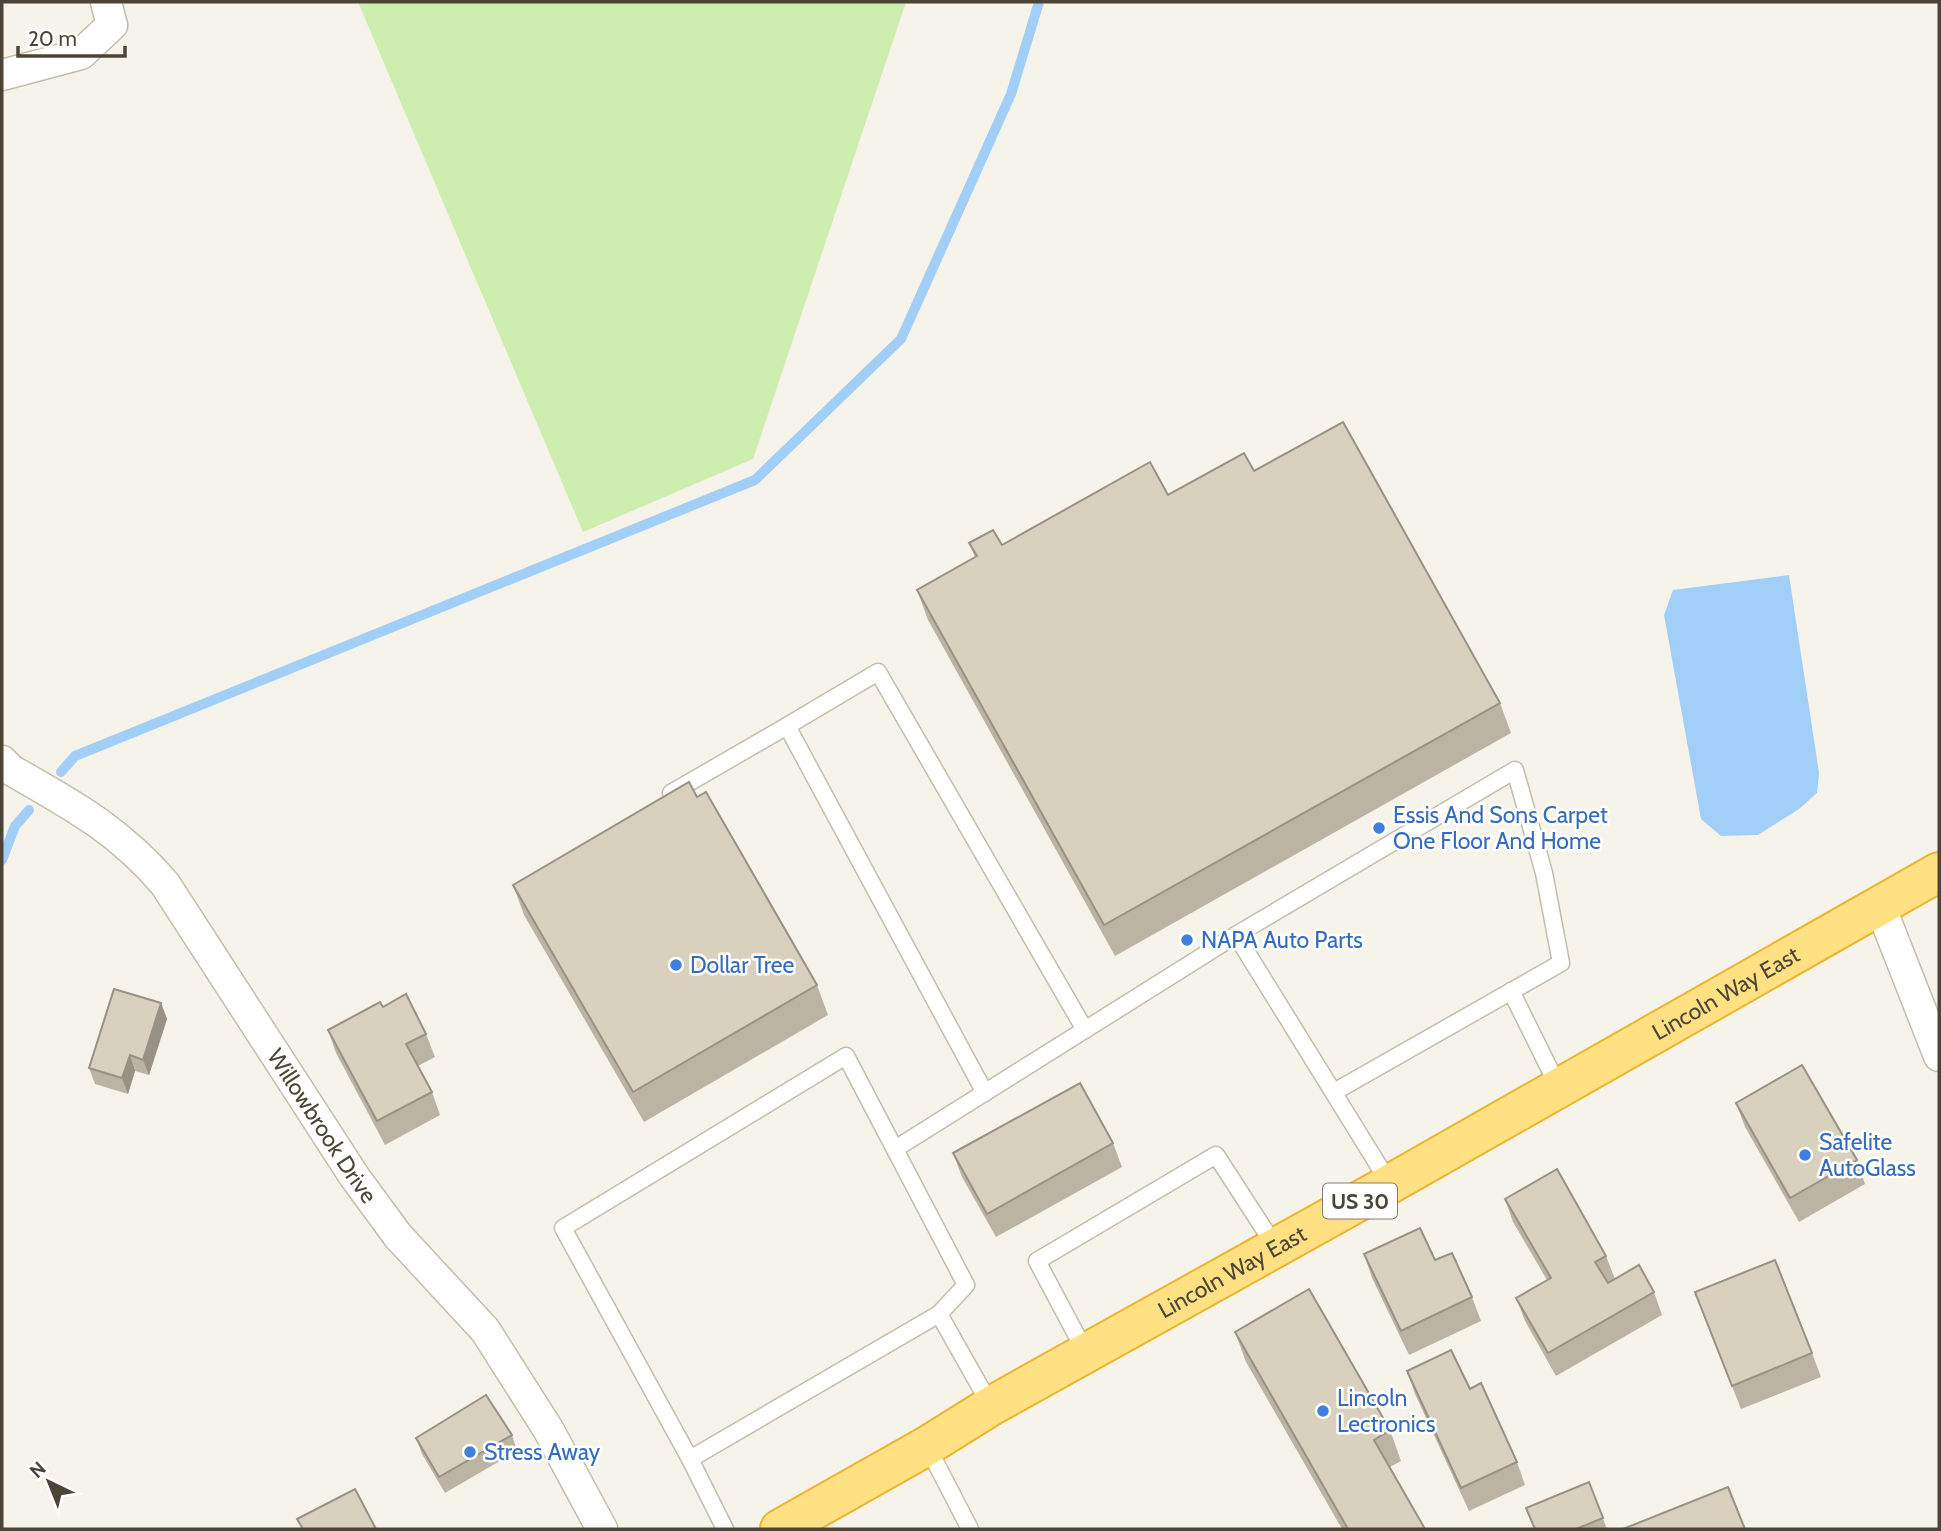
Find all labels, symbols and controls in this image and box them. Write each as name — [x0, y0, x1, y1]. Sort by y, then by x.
scale bar — [18, 14, 124, 58]
text: 20 m — [28, 26, 77, 51]
place label: Essis And Sons Carpet One Floor And Home — [1393, 801, 1608, 855]
marker: Essis And Sons Carpet One Floor And Home — [1371, 820, 1387, 836]
place label: NAPA Auto Parts — [1201, 926, 1363, 954]
marker: NAPA Auto Parts — [1179, 932, 1195, 948]
street label: Lincoln Way East — [1647, 940, 1805, 1046]
place label: Dollar Tree — [690, 951, 795, 979]
marker: Dollar Tree — [668, 957, 684, 973]
street label: Willowbrook Drive — [261, 1044, 383, 1209]
place label: Safelite AutoGlass — [1819, 1128, 1916, 1182]
marker: Safelite AutoGlass — [1797, 1147, 1813, 1163]
road number: US 30 — [1323, 1184, 1397, 1218]
street label: Lincoln Way East — [1153, 1219, 1311, 1324]
place label: Lincoln Lectronics — [1337, 1384, 1436, 1438]
marker: Lincoln Lectronics — [1315, 1403, 1331, 1419]
place label: Stress Away — [484, 1438, 600, 1466]
marker: Stress Away — [462, 1444, 478, 1460]
north arrow — [14, 1447, 84, 1517]
text: N — [25, 1457, 51, 1483]

